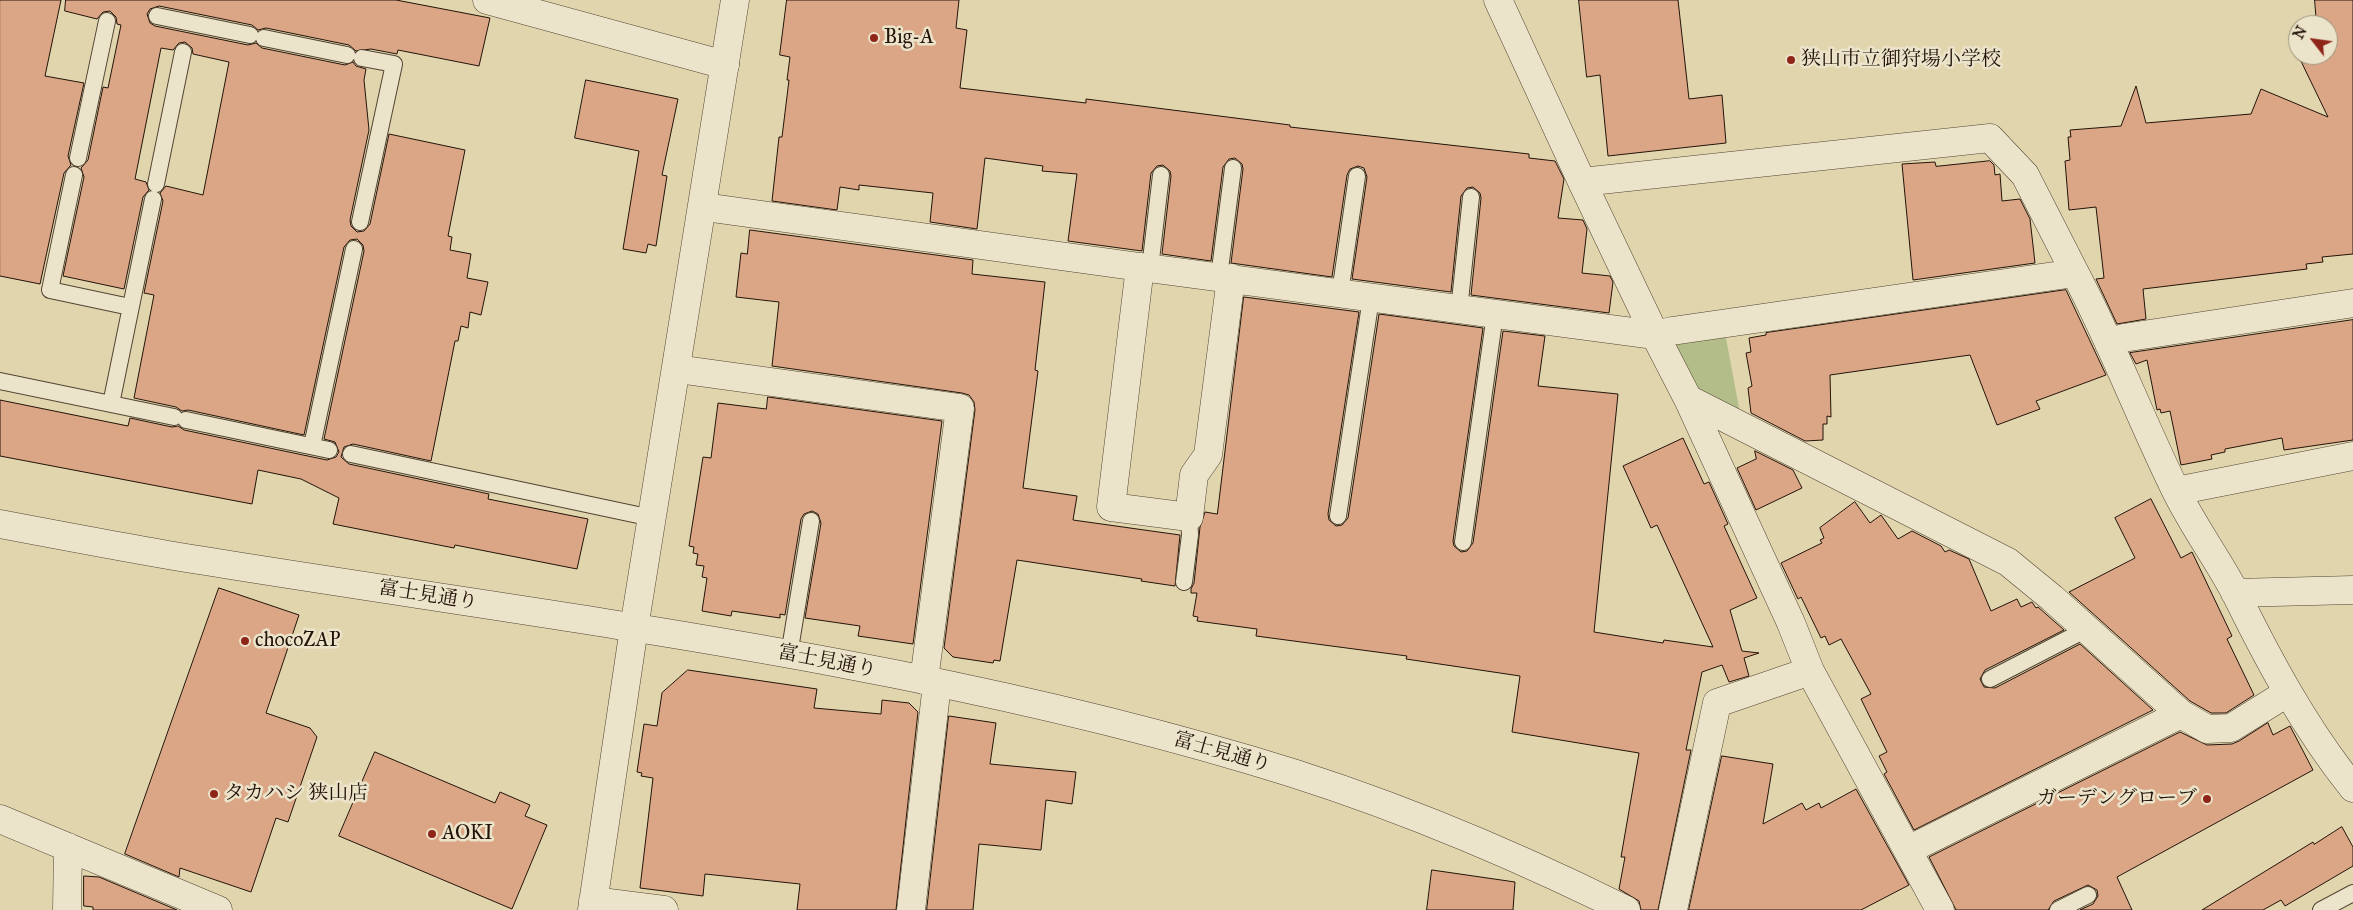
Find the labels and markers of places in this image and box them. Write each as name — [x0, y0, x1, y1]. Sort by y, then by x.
place label: Big-A — [884, 26, 934, 50]
marker: Big-A — [868, 32, 880, 44]
place label: 狭山市立御狩場小学校 — [1801, 48, 2001, 72]
marker: 狭山市立御狩場小学校 — [1785, 54, 1797, 66]
place label: chocoZAP — [255, 629, 340, 653]
marker: chocoZAP — [239, 635, 251, 647]
place label: タカハシ 狭山店 — [224, 782, 368, 806]
place label: ガーデングローブ — [2037, 787, 2197, 811]
marker: タカハシ 狭山店 — [208, 788, 220, 800]
marker: ガーデングローブ — [2201, 793, 2213, 805]
place label: AOKI — [442, 822, 493, 846]
marker: AOKI — [426, 828, 438, 840]

